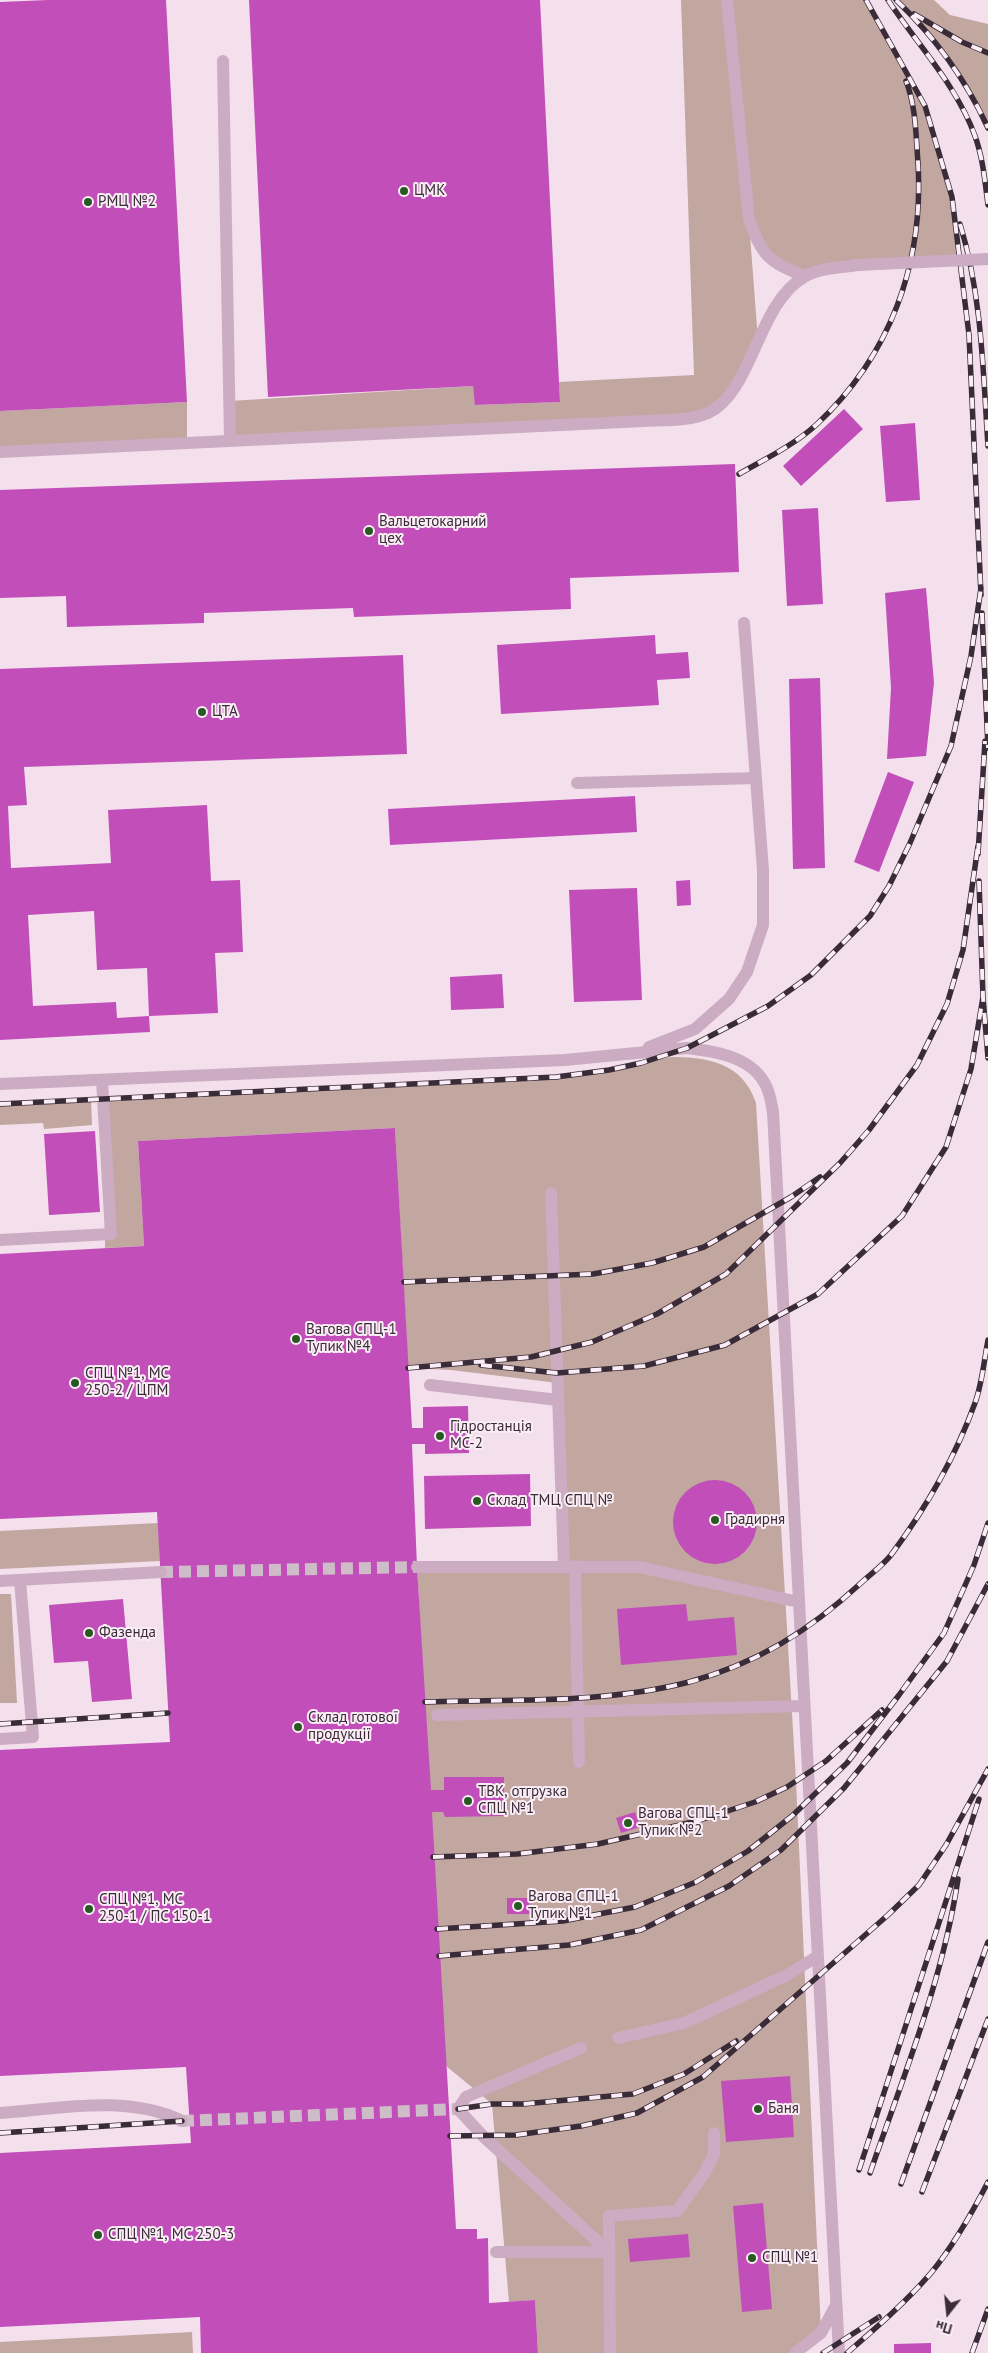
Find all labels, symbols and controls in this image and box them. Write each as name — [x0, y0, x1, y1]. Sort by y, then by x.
place label: ЦМК — [414, 182, 445, 200]
marker: ЦМК — [398, 185, 410, 197]
place label: РМЦ №2 — [98, 193, 156, 211]
marker: РМЦ №2 — [82, 196, 94, 208]
place label: Вальцетокарний цех — [379, 513, 487, 548]
marker: Вальцетокарний цех — [363, 525, 375, 537]
place label: ЦТА — [212, 703, 238, 721]
marker: ЦТА — [196, 706, 208, 718]
place label: Вагова СПЦ-1 Тупик №4 — [306, 1321, 397, 1356]
marker: Вагова СПЦ-1 Тупик №4 — [290, 1333, 302, 1345]
place label: СПЦ №1, МС 250-2 / ЦПМ — [85, 1365, 169, 1400]
marker: СПЦ №1, МС 250-2 / ЦПМ — [69, 1377, 81, 1389]
place label: Гідростанція МС-2 — [450, 1418, 532, 1453]
marker: Гідростанція МС-2 — [434, 1430, 446, 1442]
place label: Склад ТМЦ СПЦ № — [487, 1492, 613, 1510]
marker: Склад ТМЦ СПЦ № — [471, 1495, 483, 1507]
place label: Градирня — [725, 1511, 785, 1529]
marker: Градирня — [709, 1514, 721, 1526]
place label: Фазенда — [99, 1624, 156, 1642]
marker: Фазенда — [83, 1627, 95, 1639]
place label: Склад готової продукції — [308, 1709, 398, 1744]
marker: Склад готової продукції — [292, 1721, 304, 1733]
place label: ТВК, отгрузка СПЦ №1 — [478, 1783, 567, 1818]
marker: ТВК, отгрузка СПЦ №1 — [462, 1795, 474, 1807]
place label: Вагова СПЦ-1 Тупик №2 — [638, 1805, 729, 1840]
marker: Вагова СПЦ-1 Тупик №2 — [622, 1817, 634, 1829]
place label: Вагова СПЦ-1 Тупик №1 — [528, 1888, 619, 1923]
place label: СПЦ №1, МС 250-1 / ПС 150-1 — [99, 1891, 211, 1926]
marker: Вагова СПЦ-1 Тупик №1 — [512, 1900, 524, 1912]
marker: СПЦ №1, МС 250-1 / ПС 150-1 — [83, 1903, 95, 1915]
place label: Баня — [768, 2100, 799, 2118]
marker: Баня — [752, 2103, 764, 2115]
place label: СПЦ №1, МС 250-3 — [108, 2226, 234, 2244]
marker: СПЦ №1, МС 250-3 — [92, 2229, 104, 2241]
place label: СПЦ №1 — [762, 2249, 818, 2267]
marker: СПЦ №1 — [746, 2252, 758, 2264]
north arrow — [923, 2288, 973, 2338]
text: Пн — [933, 2316, 954, 2338]

